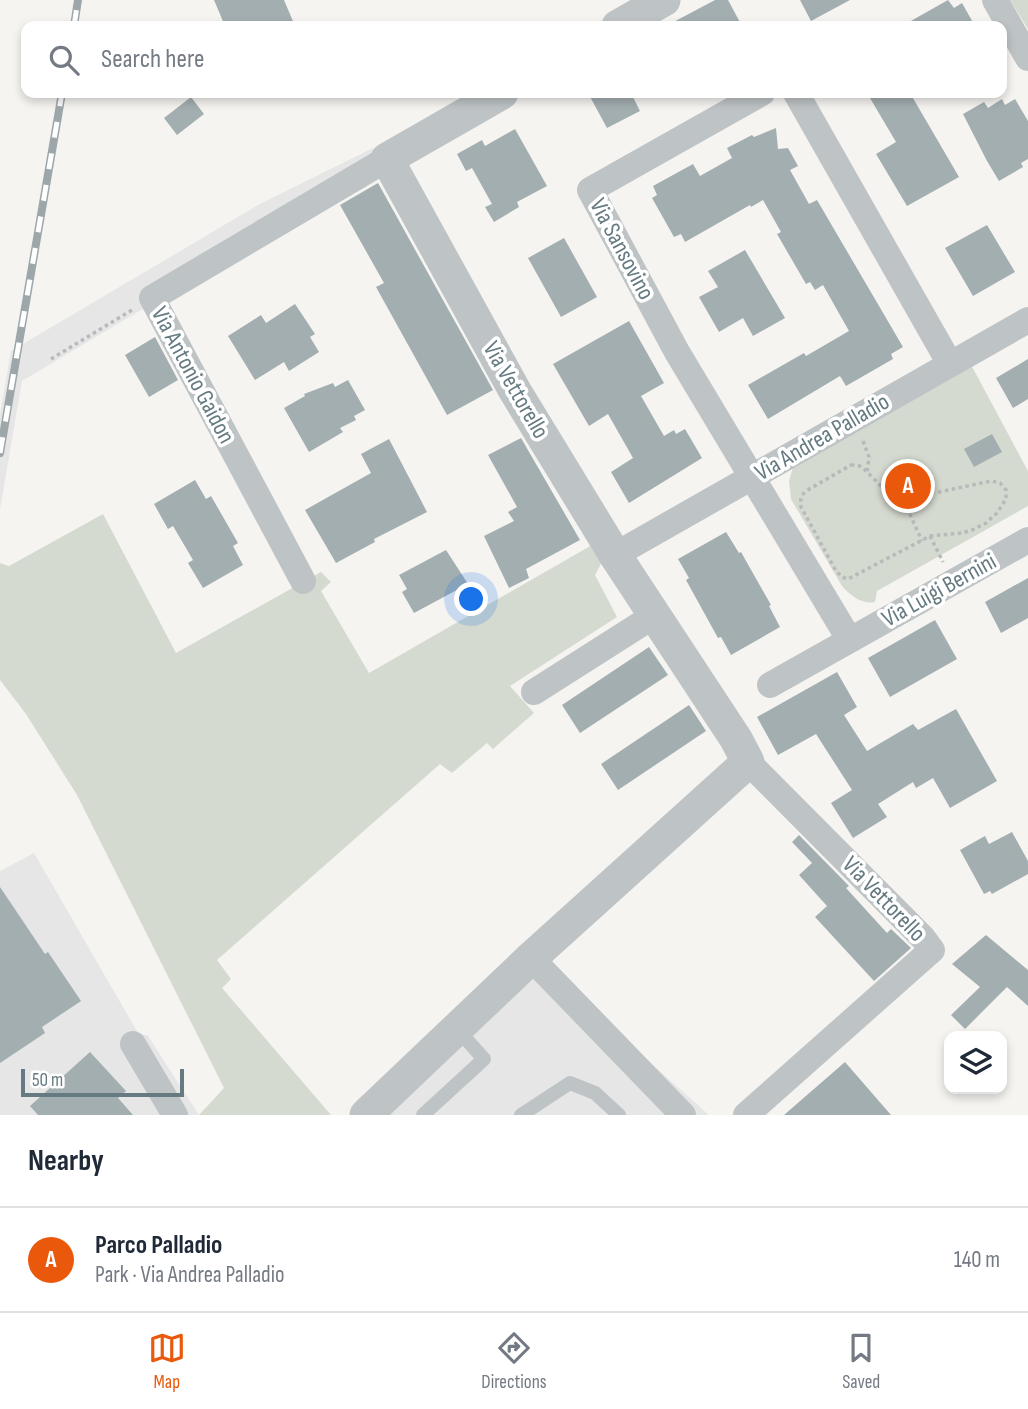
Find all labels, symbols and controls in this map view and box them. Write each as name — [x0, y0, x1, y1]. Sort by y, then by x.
search box — [21, 21, 1007, 98]
icon: search — [45, 41, 83, 79]
text: Search here — [101, 44, 204, 75]
street label: Via Sansovino — [583, 193, 661, 305]
street label: Via Antonio Gaidon — [145, 302, 241, 448]
street label: Via Vettorello — [477, 336, 555, 444]
street label: Via Andrea Palladio — [750, 387, 894, 487]
pin: A — [885, 460, 931, 512]
street label: Via Luigi Bernini — [877, 547, 1001, 633]
your location — [454, 582, 488, 616]
street label: Via Vettorello — [836, 850, 932, 948]
map controls — [944, 1031, 1007, 1094]
button: layers — [944, 1031, 1007, 1094]
scale bar — [21, 1066, 184, 1098]
text: 50 m — [32, 1069, 63, 1092]
text: Nearby — [28, 1143, 104, 1179]
text: Parco Palladio — [95, 1230, 222, 1261]
text: A — [46, 1246, 56, 1274]
text: 140 m — [954, 1246, 1000, 1274]
text: Park · Via Andrea Palladio — [95, 1261, 284, 1289]
tab: Map — [148, 1329, 186, 1394]
tab: Directions — [481, 1329, 547, 1394]
tab: Saved — [842, 1329, 880, 1394]

